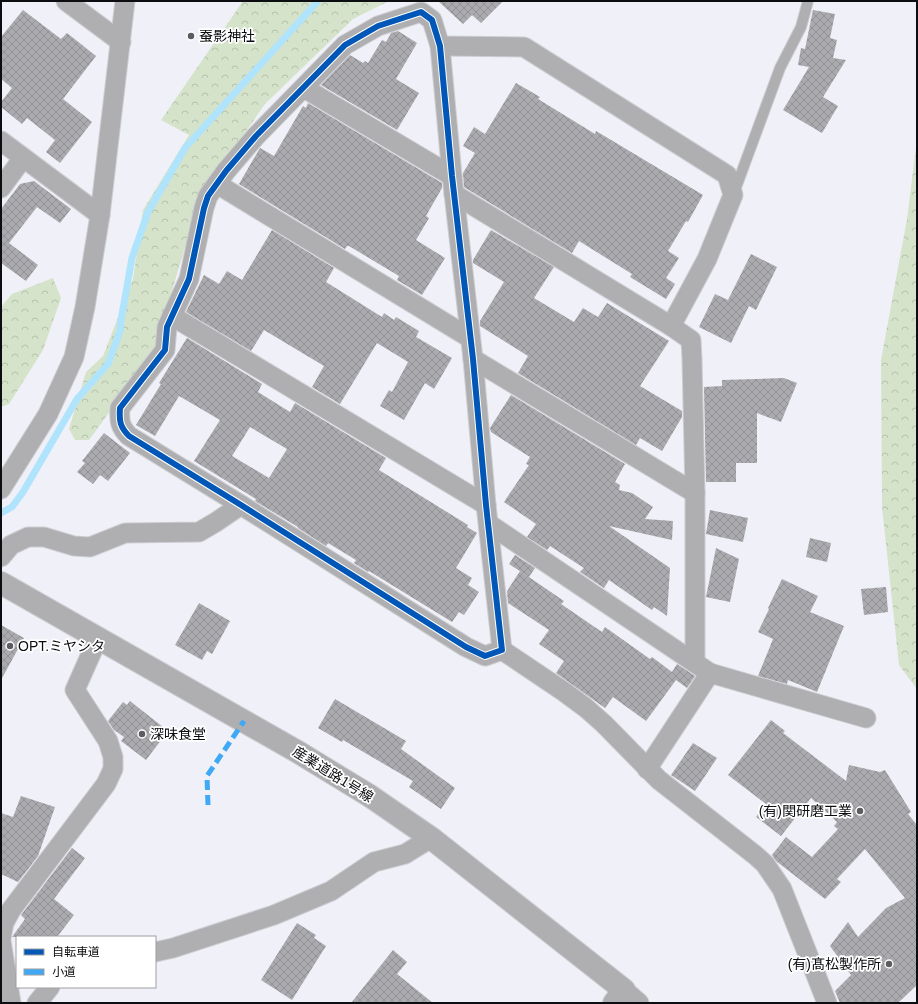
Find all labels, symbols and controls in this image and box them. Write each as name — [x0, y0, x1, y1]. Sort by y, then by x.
place label: 蚕影神社 — [199, 28, 255, 44]
marker: 蚕影神社 — [186, 31, 196, 41]
place label: OPT.ミヤシタ — [18, 638, 105, 654]
marker: OPT.ミヤシタ — [5, 641, 15, 651]
place label: 深味食堂 — [150, 726, 206, 742]
marker: 深味食堂 — [137, 729, 147, 739]
street label: 産業道路1号線 — [290, 743, 376, 805]
place label: (有)関研磨工業 — [759, 803, 852, 819]
marker: (有)関研磨工業 — [855, 806, 865, 816]
legend — [16, 936, 156, 988]
text: 自転車道 — [52, 945, 100, 959]
place label: (有)髙松製作所 — [788, 956, 881, 972]
marker: (有)髙松製作所 — [884, 959, 894, 969]
text: 小道 — [52, 965, 76, 979]

